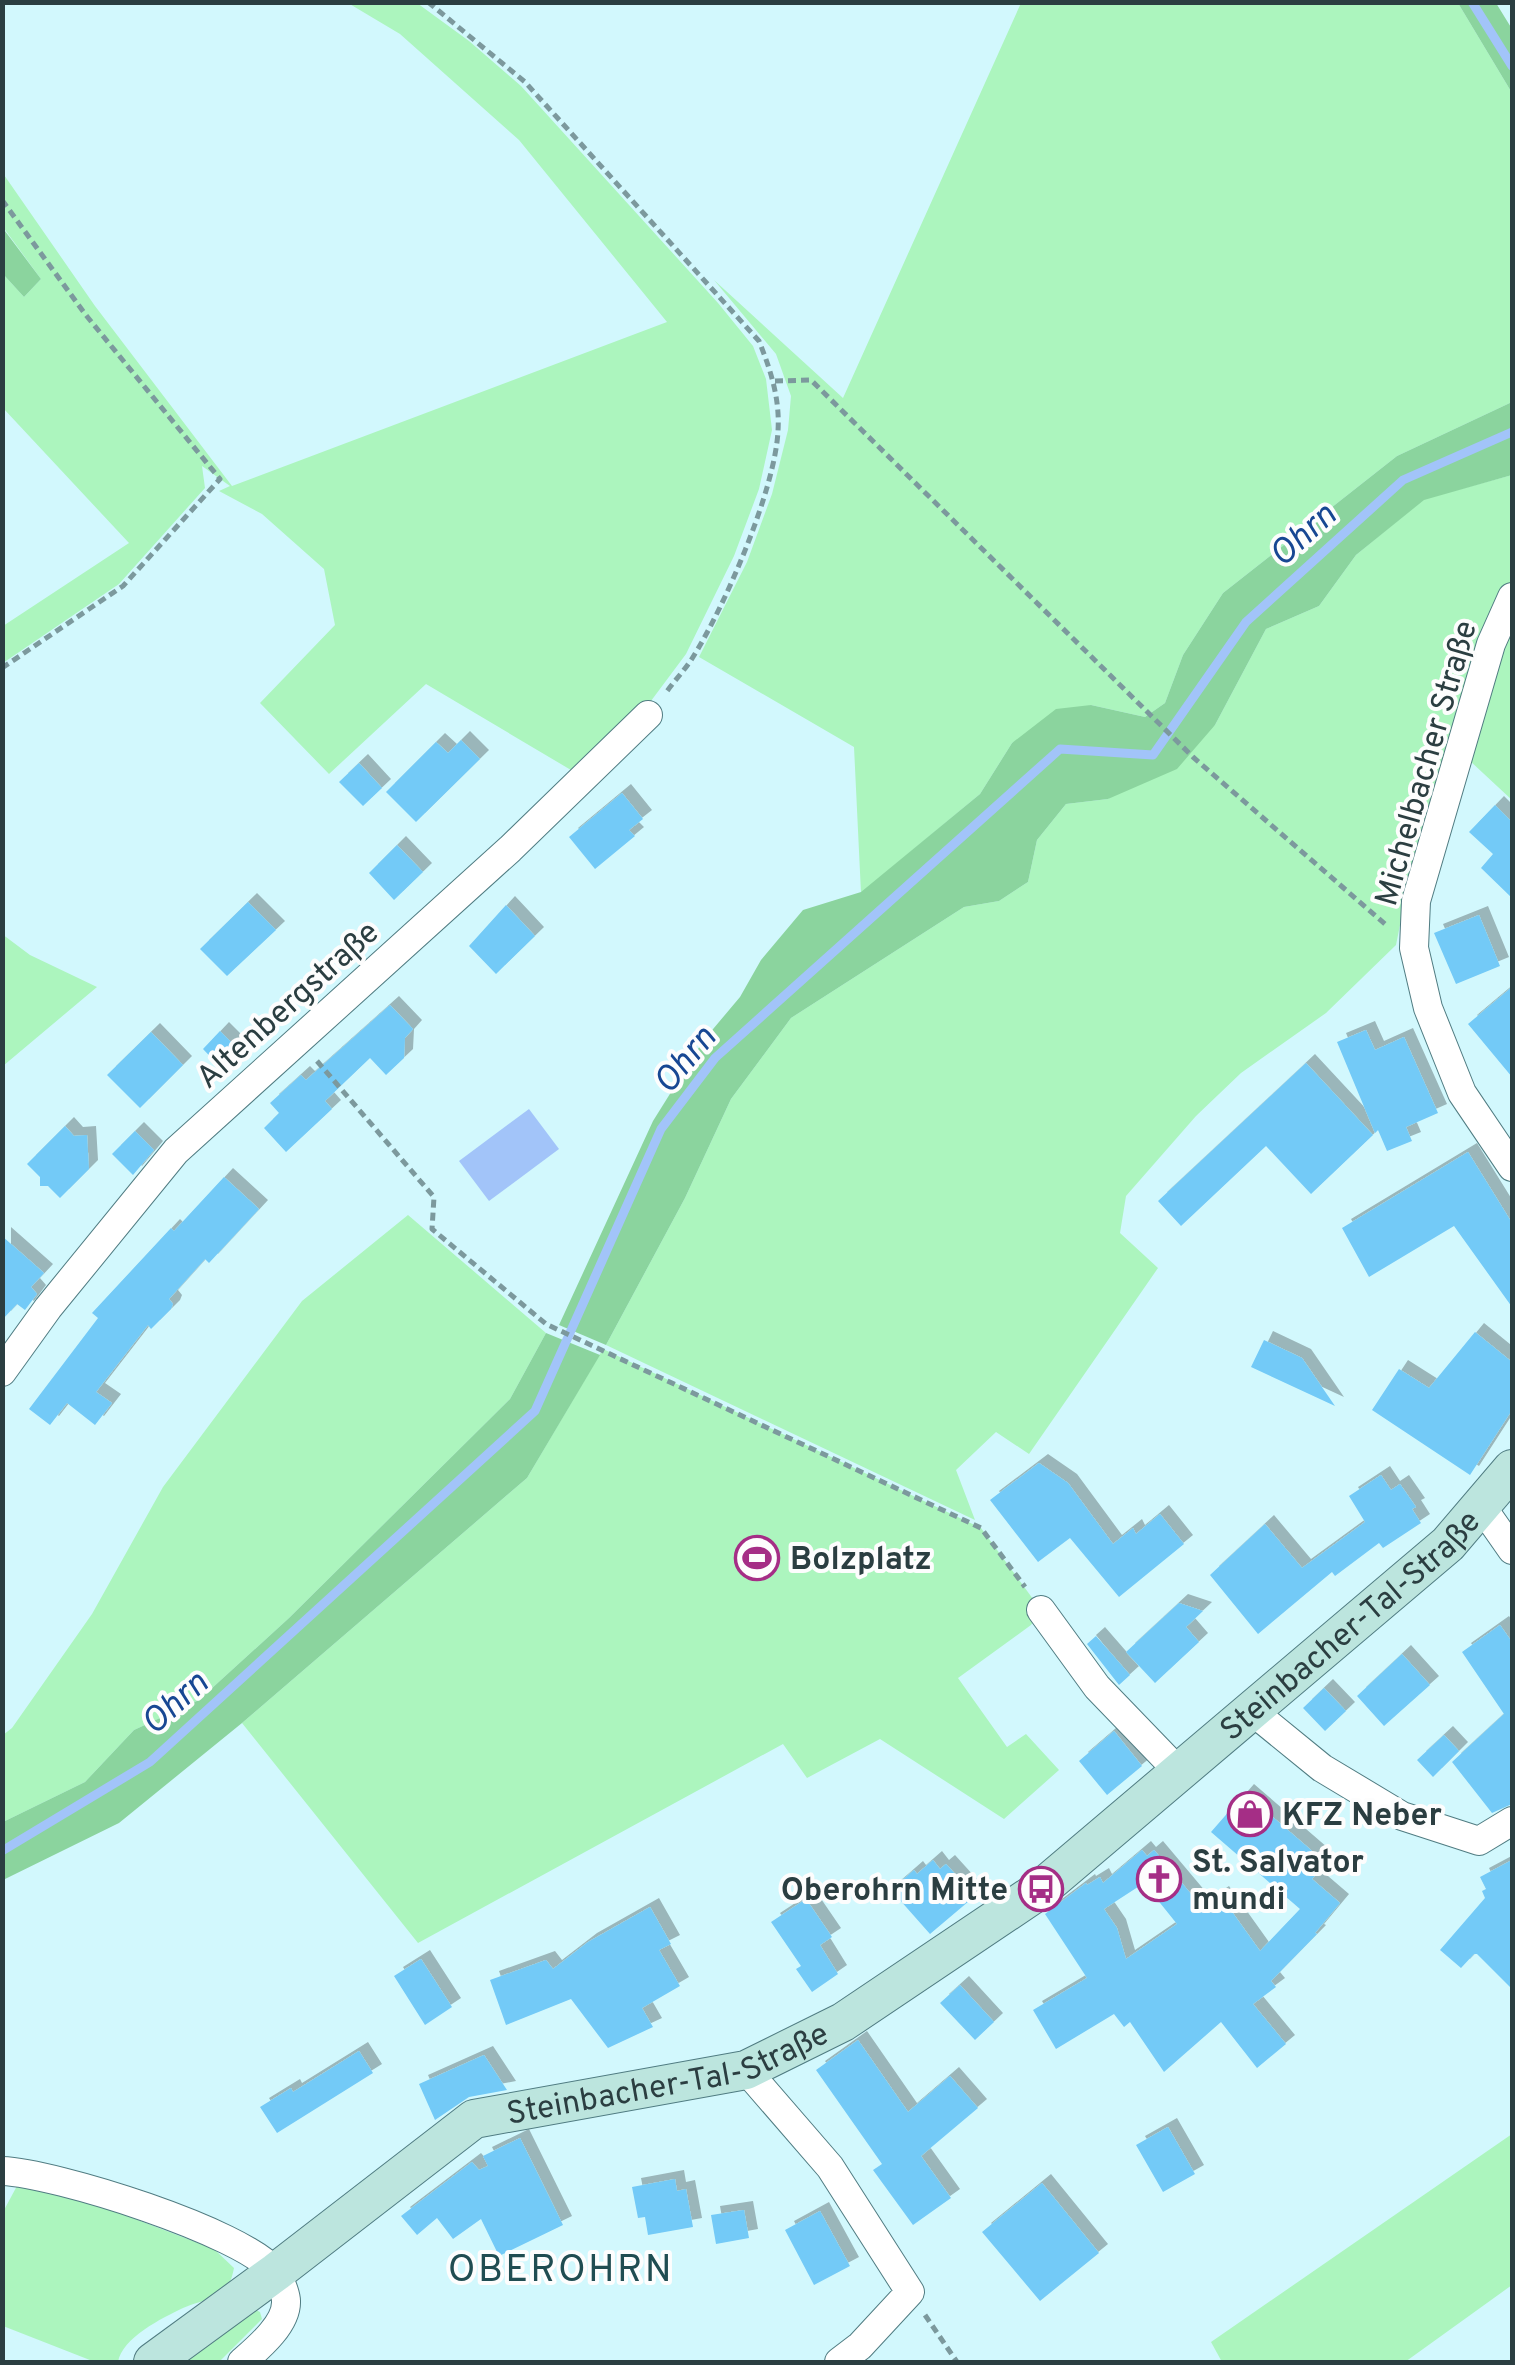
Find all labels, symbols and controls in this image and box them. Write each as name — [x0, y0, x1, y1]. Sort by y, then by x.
water label: Ohrn — [1261, 495, 1347, 578]
street label: Michelbacher Straße — [1368, 617, 1488, 911]
street label: Altenbergstraße — [189, 914, 389, 1099]
water label: Ohrn — [645, 1018, 727, 1104]
street label: Steinbacher-Tal-Straße — [1213, 1503, 1491, 1751]
sports icon: Bolzplatz — [734, 1535, 780, 1581]
place label: Bolzplatz — [790, 1541, 932, 1581]
water label: Ohrn — [133, 1663, 219, 1746]
shop icon: KFZ Neber — [1227, 1791, 1273, 1837]
place label: KFZ Neber — [1282, 1797, 1442, 1837]
place label: St. Salvator mundi — [1192, 1844, 1364, 1921]
church icon: St. Salvator mundi — [1136, 1856, 1182, 1902]
bus stop icon: Oberohrn Mitte — [1018, 1866, 1064, 1912]
place label: Oberohrn Mitte — [781, 1872, 1008, 1912]
street label: Steinbacher-Tal-Straße — [504, 2015, 836, 2136]
district label: OBEROHRN — [448, 2247, 674, 2296]

